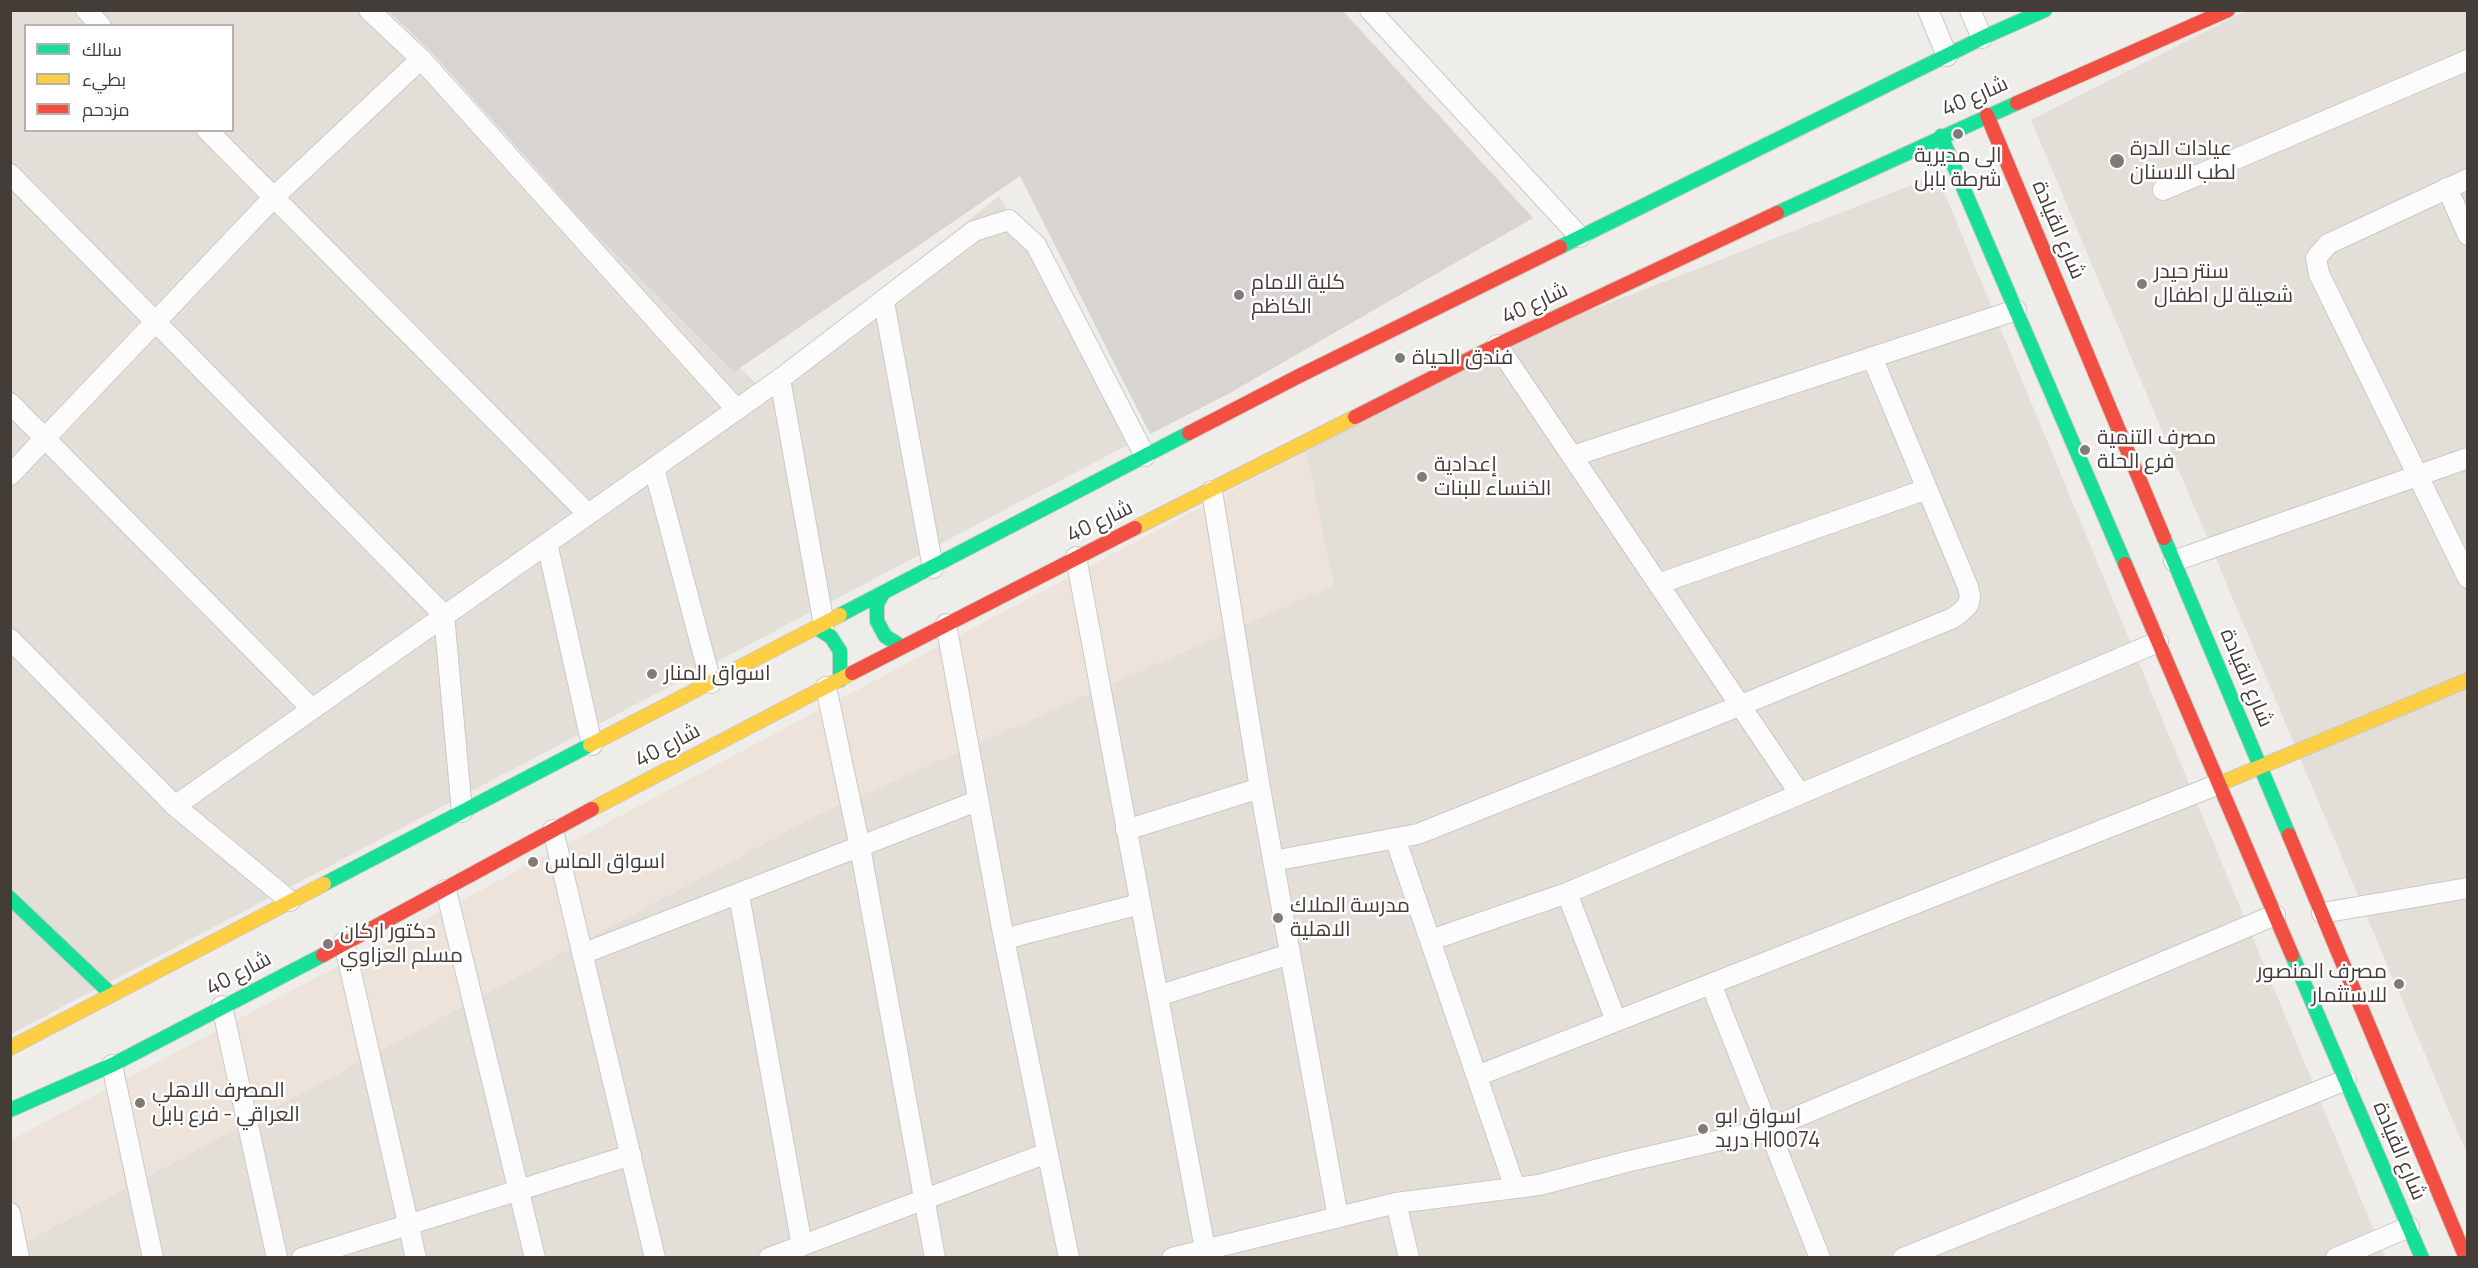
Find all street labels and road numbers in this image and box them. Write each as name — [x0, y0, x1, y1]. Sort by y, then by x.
street label: شارع 40 — [1938, 71, 2012, 123]
street label: شارع القيادة — [2026, 177, 2090, 283]
street label: شارع 40 — [1498, 278, 1572, 330]
street label: شارع 40 — [1063, 495, 1137, 549]
street label: شارع القيادة — [2214, 625, 2278, 731]
street label: شارع 40 — [631, 718, 705, 774]
street label: شارع 40 — [202, 946, 276, 1002]
street label: شارع القيادة — [2367, 1098, 2431, 1204]

